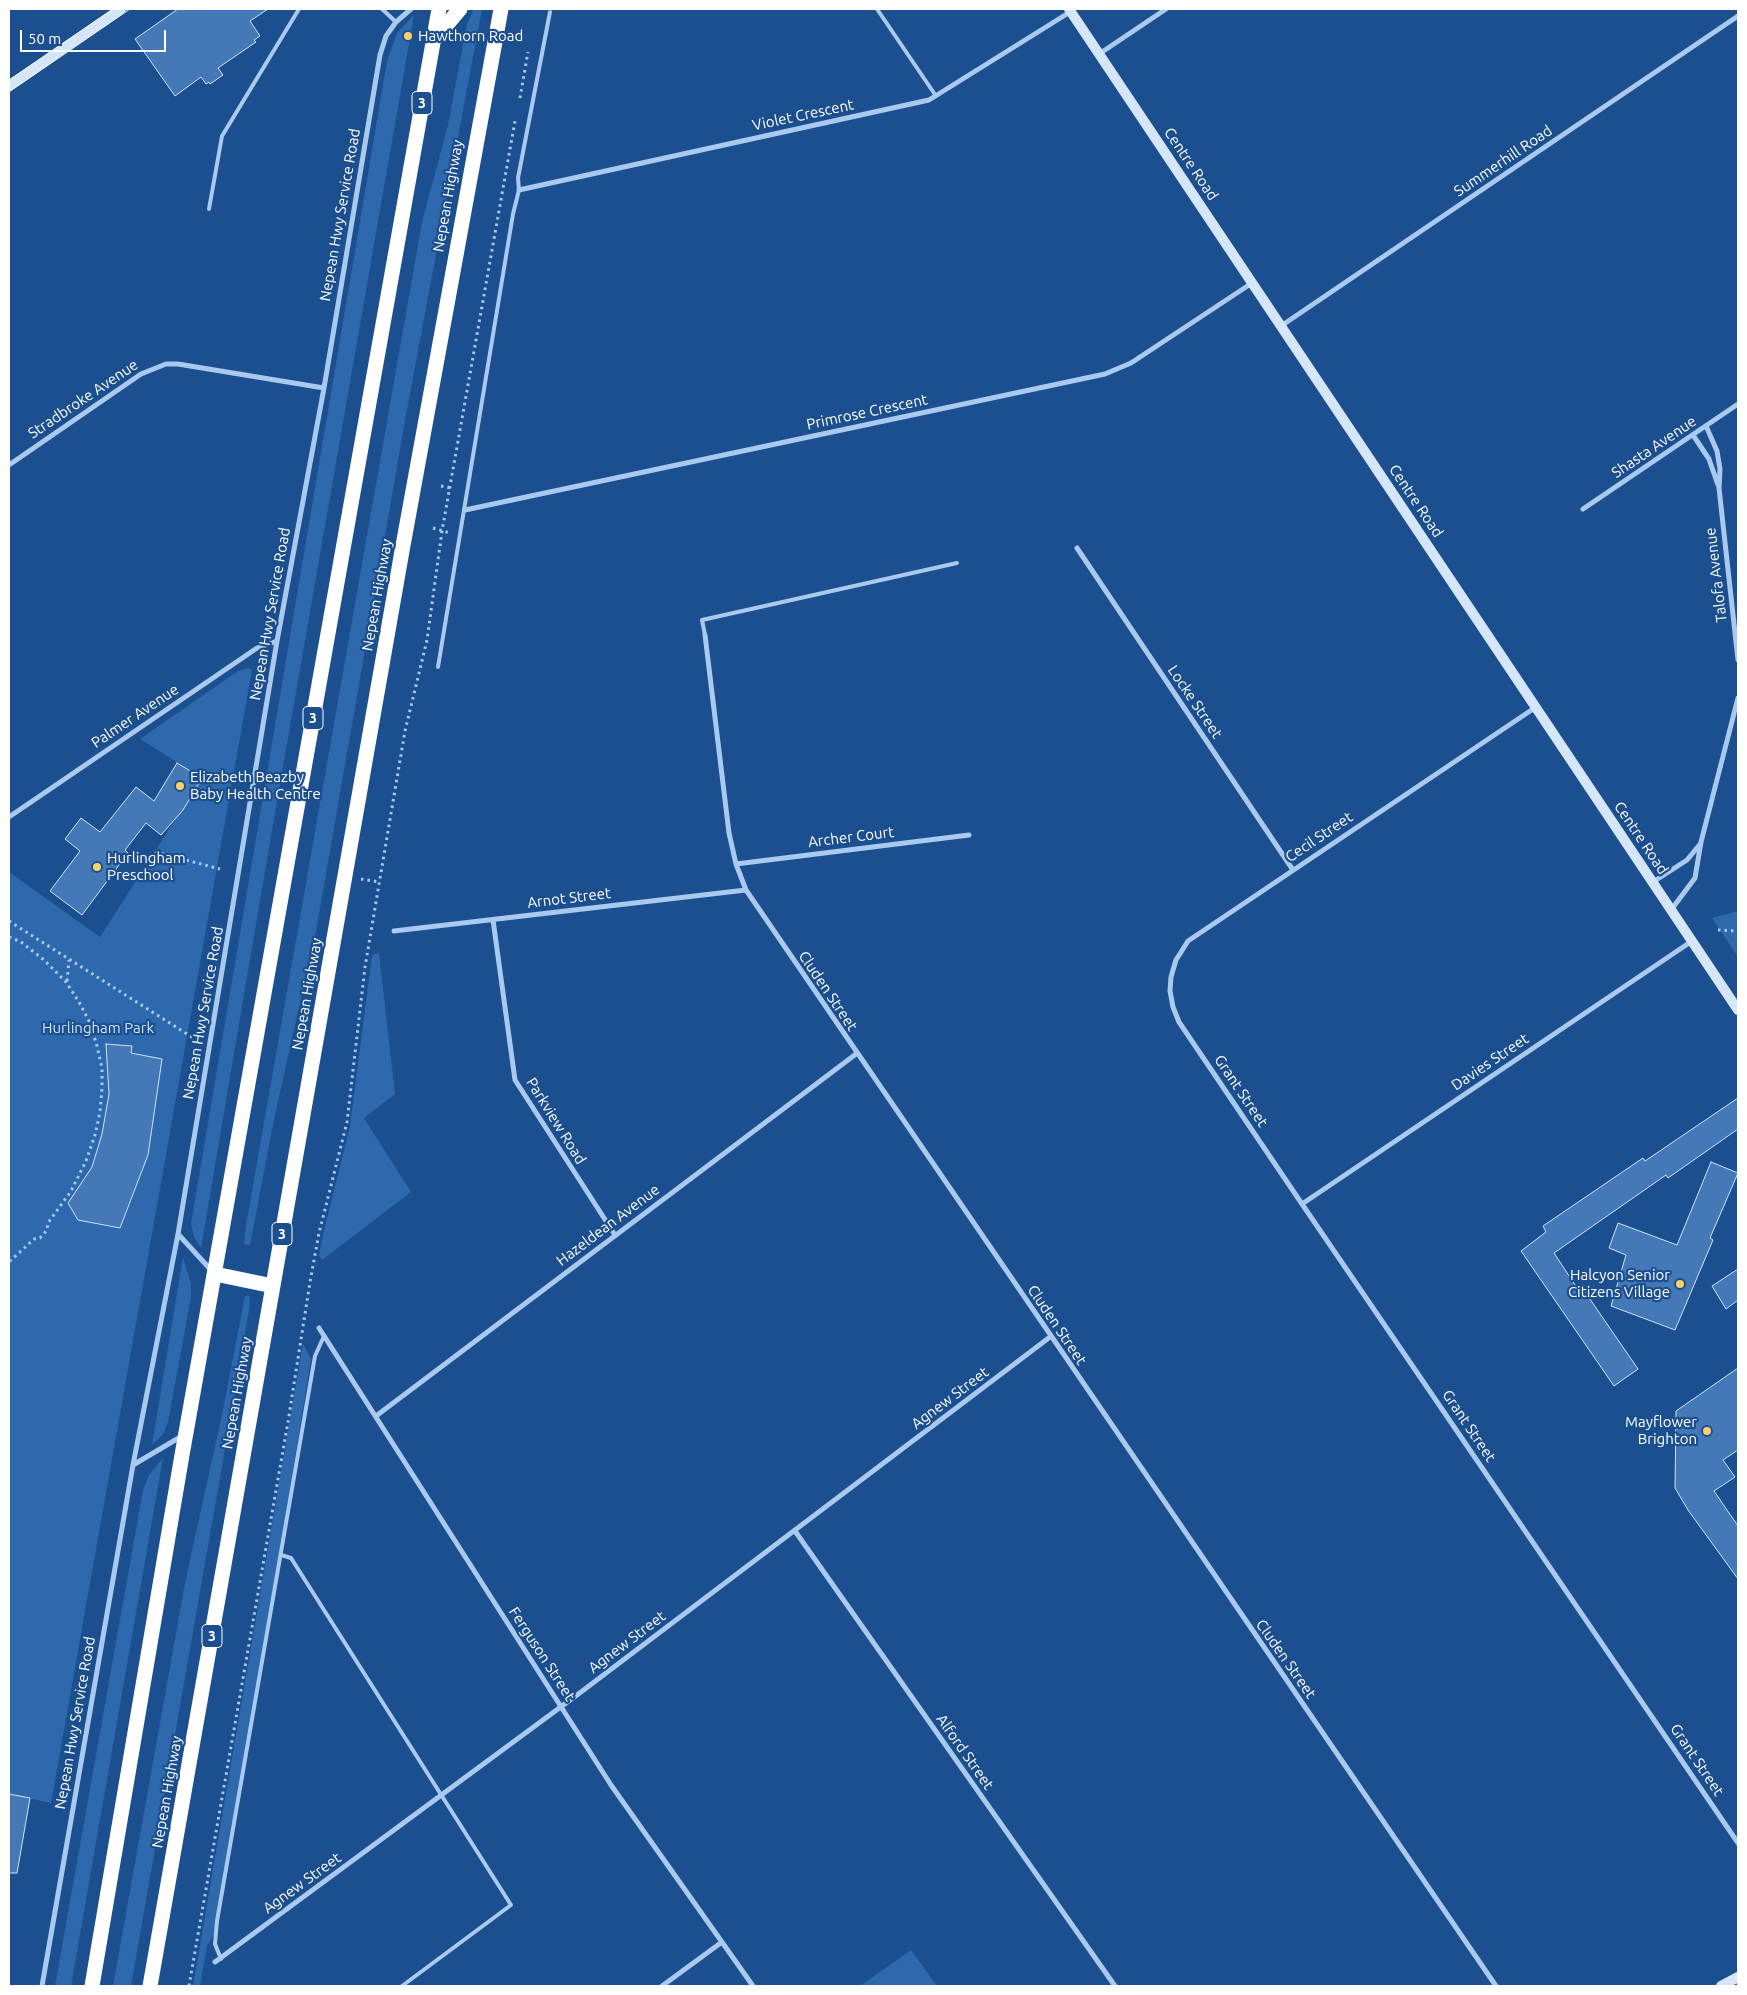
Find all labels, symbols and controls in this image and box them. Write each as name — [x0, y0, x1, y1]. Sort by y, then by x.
scale bar — [22, 20, 169, 52]
place label: Hawthorn Road — [418, 27, 523, 45]
text: 50 m — [28, 30, 61, 47]
marker: Hawthorn Road — [402, 30, 414, 42]
road number: 3 — [412, 92, 432, 115]
street label: Violet Crescent — [751, 95, 855, 135]
street label: Summerhill Road — [1451, 122, 1555, 200]
street label: Centre Road — [1160, 124, 1222, 204]
street label: Nepean Hwy Service Road — [316, 127, 364, 303]
street label: Nepean Highway — [429, 139, 467, 253]
street label: Stradbroke Avenue — [25, 356, 141, 442]
street label: Primrose Crescent — [805, 390, 929, 434]
street label: Shasta Avenue — [1608, 412, 1700, 482]
street label: Centre Road — [1385, 461, 1447, 541]
street label: Nepean Hwy Service Road — [246, 526, 294, 702]
street label: Talofa Avenue — [1701, 526, 1731, 624]
street label: Nepean Highway — [358, 538, 396, 652]
street label: Locke Street — [1164, 662, 1226, 742]
street label: Palmer Avenue — [88, 680, 182, 752]
road number: 3 — [303, 706, 323, 730]
place label: Elizabeth Beazby Baby Health Centre — [190, 768, 321, 803]
marker: Elizabeth Beazby Baby Health Centre — [174, 780, 186, 792]
street label: Centre Road — [1610, 798, 1672, 878]
street label: Cecil Street — [1282, 808, 1356, 866]
street label: Archer Court — [807, 823, 895, 851]
place label: Hurlingham Preschool — [107, 849, 186, 884]
marker: Hurlingham Preschool — [91, 861, 103, 873]
street label: Arnot Street — [526, 884, 612, 912]
street label: Nepean Hwy Service Road — [179, 925, 227, 1101]
street label: Nepean Highway — [288, 937, 326, 1051]
street label: Cluden Street — [795, 948, 861, 1034]
park label: Hurlingham Park — [42, 1019, 154, 1037]
street label: Davies Street — [1448, 1030, 1532, 1094]
street label: Grant Street — [1210, 1052, 1272, 1130]
street label: Parkview Road — [522, 1074, 590, 1168]
street label: Hazeldean Avenue — [553, 1180, 663, 1270]
road number: 3 — [272, 1222, 292, 1246]
place label: Halcyon Senior Citizens Village — [1568, 1266, 1670, 1301]
marker: Halcyon Senior Citizens Village — [1674, 1278, 1686, 1290]
street label: Cluden Street — [1024, 1282, 1090, 1368]
street label: Nepean Highway — [218, 1336, 256, 1450]
street label: Agnew Street — [908, 1363, 992, 1433]
street label: Grant Street — [1438, 1387, 1500, 1465]
place label: Mayflower Brighton — [1625, 1413, 1697, 1448]
marker: Mayflower Brighton — [1701, 1425, 1713, 1437]
street label: Ferguson Street — [505, 1604, 579, 1704]
street label: Agnew Street — [585, 1607, 669, 1677]
street label: Cluden Street — [1252, 1616, 1320, 1702]
road number: 3 — [202, 1624, 222, 1648]
street label: Nepean Hwy Service Road — [51, 1635, 99, 1811]
street label: Alford Street — [932, 1711, 998, 1793]
street label: Grant Street — [1666, 1721, 1728, 1799]
street label: Nepean Highway — [148, 1735, 186, 1849]
street label: Agnew Street — [259, 1849, 345, 1917]

